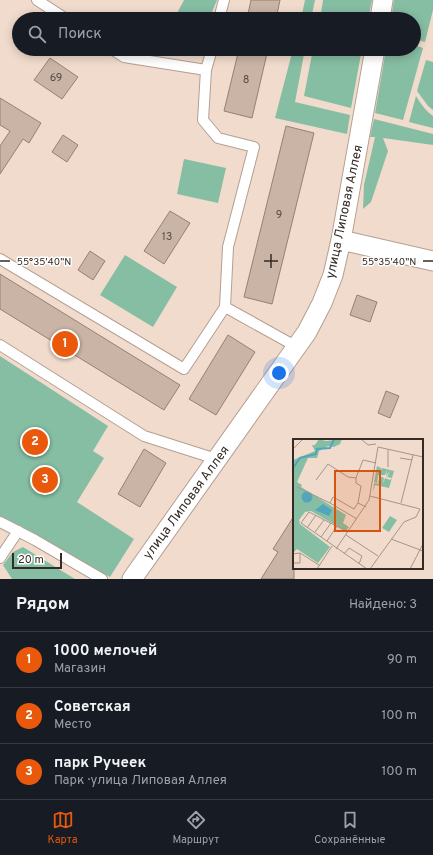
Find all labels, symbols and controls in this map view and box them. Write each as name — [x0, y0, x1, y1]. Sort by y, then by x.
search box — [12, 12, 421, 56]
icon: search — [26, 23, 48, 45]
text: Поиск — [58, 25, 102, 44]
house number: 69 — [50, 71, 62, 85]
house number: 8 — [243, 73, 249, 87]
street label: улица Липовая Аллея — [323, 144, 367, 280]
house number: 9 — [276, 208, 282, 222]
house number: 13 — [162, 230, 172, 244]
text: 55°35'40"N — [17, 256, 71, 269]
text: 55°35'40"N — [362, 256, 416, 269]
pin: 1 — [52, 329, 78, 359]
your location — [269, 363, 289, 383]
pin: 2 — [22, 427, 48, 457]
inset map — [293, 439, 423, 569]
street label: улица Липовая Аллея — [140, 443, 234, 563]
pin: 3 — [32, 465, 58, 495]
scale bar — [12, 551, 62, 570]
text: 20 m — [18, 553, 44, 567]
text: Рядом — [16, 594, 69, 616]
text: Найдено: 3 — [349, 597, 417, 613]
text: 1000 мелочей — [54, 642, 157, 661]
text: 1 — [26, 652, 32, 668]
text: 90 m — [387, 652, 417, 668]
text: Магазин — [54, 661, 106, 677]
text: Советская — [54, 698, 131, 717]
text: 2 — [25, 708, 33, 724]
text: 100 m — [381, 708, 417, 724]
text: Место — [54, 717, 91, 733]
text: парк Ручеек — [54, 754, 146, 773]
text: 3 — [25, 764, 33, 780]
text: 100 m — [381, 764, 417, 780]
text: Парк · улица Липовая Аллея — [54, 773, 227, 789]
tab: Карта — [47, 809, 78, 847]
tab: Маршрут — [172, 809, 219, 847]
tab: Сохранённые — [314, 809, 386, 847]

